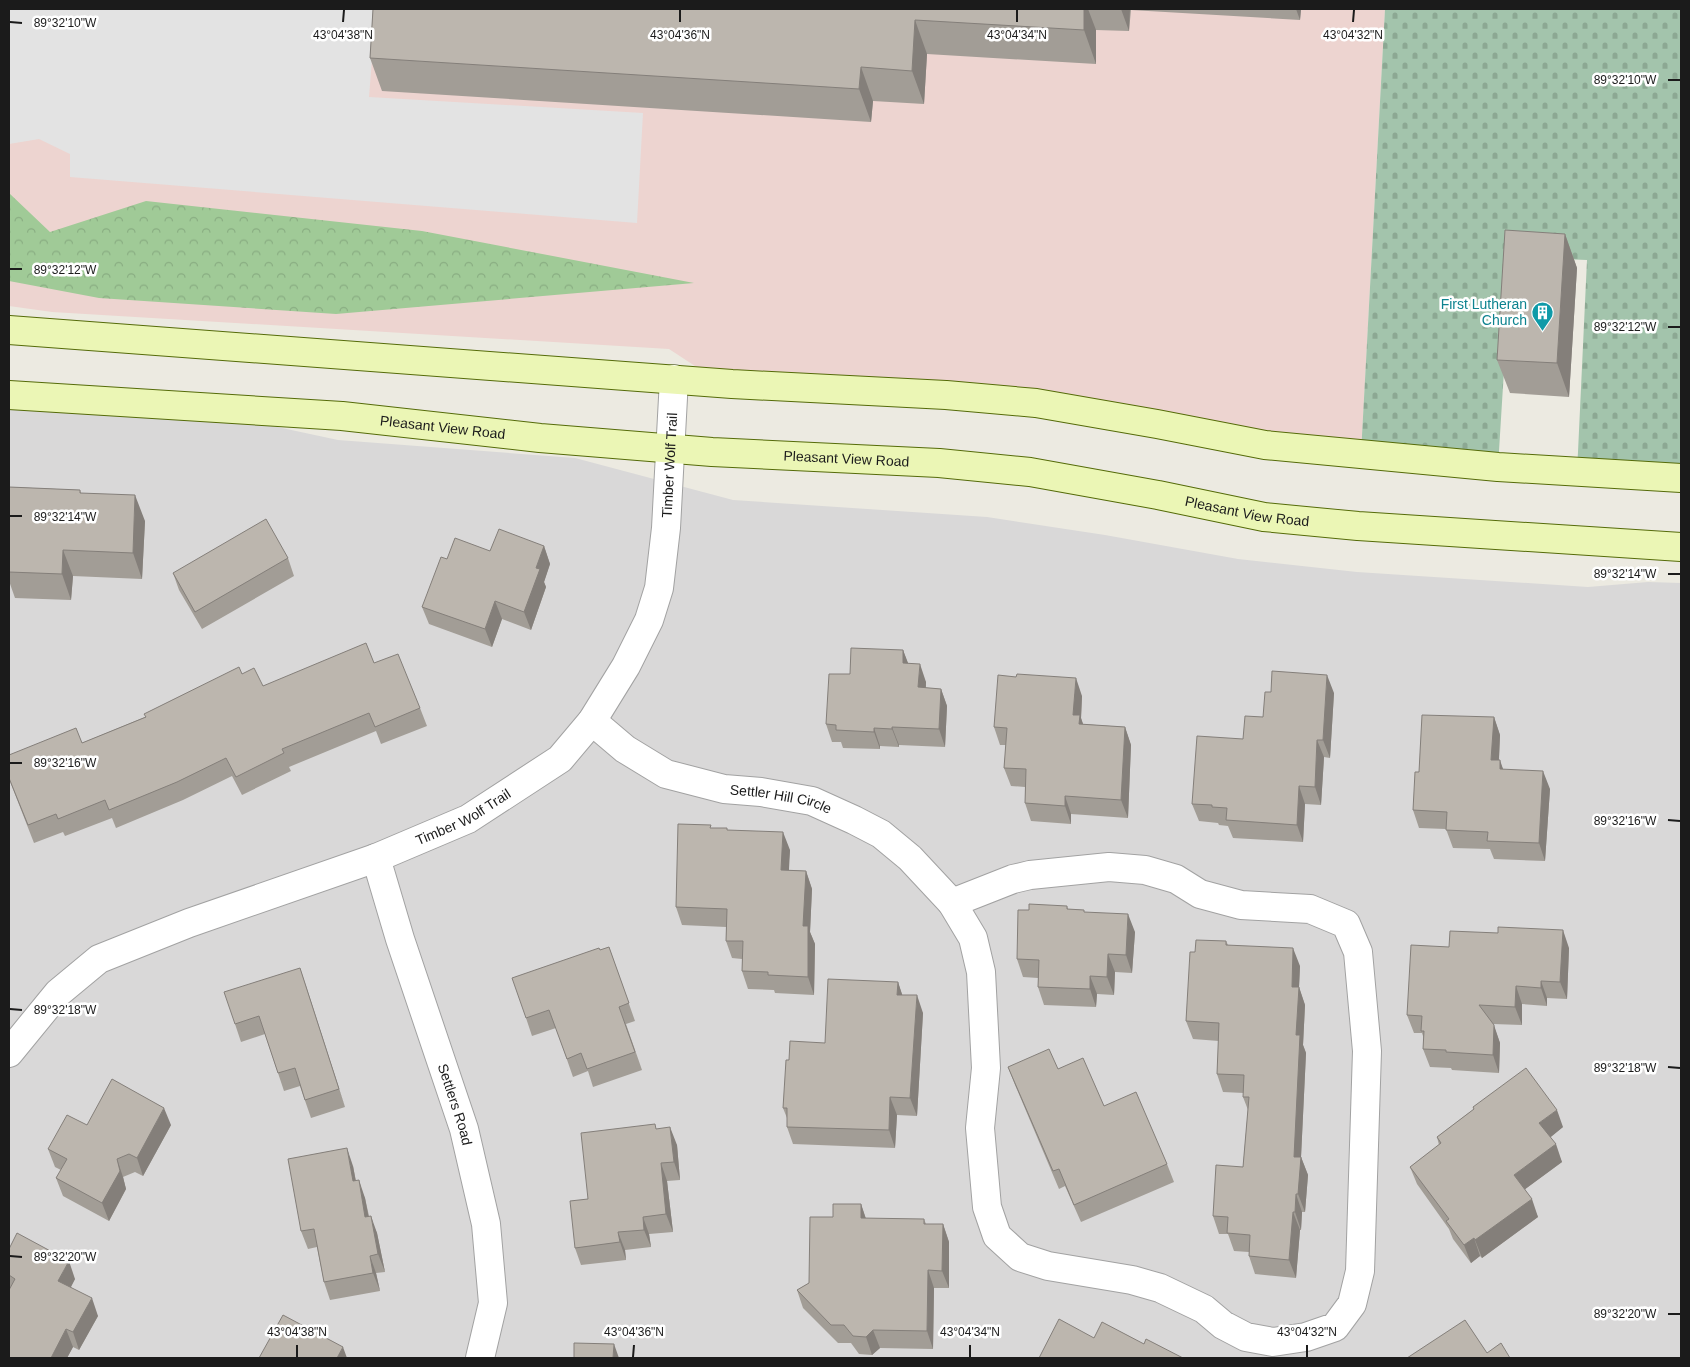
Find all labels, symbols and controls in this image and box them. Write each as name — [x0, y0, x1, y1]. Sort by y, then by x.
text: 89°32'10"W — [34, 16, 97, 30]
text: 43°04'38"N — [313, 28, 373, 42]
text: 43°04'36"N — [650, 28, 710, 42]
text: 43°04'34"N — [987, 28, 1047, 42]
text: 43°04'32"N — [1323, 28, 1383, 42]
text: 89°32'10"W — [1594, 73, 1657, 87]
text: 89°32'12"W — [34, 263, 97, 277]
place label: First Lutheran Church — [1441, 296, 1527, 328]
building icon: First Lutheran Church — [1531, 300, 1555, 331]
text: 89°32'12"W — [1594, 320, 1657, 334]
street label: Pleasant View Road — [379, 412, 506, 442]
street label: Timber Wolf Trail — [659, 412, 680, 518]
street label: Pleasant View Road — [783, 447, 910, 470]
street label: Pleasant View Road — [1184, 493, 1310, 529]
text: 89°32'14"W — [34, 510, 97, 524]
text: 89°32'14"W — [1594, 567, 1657, 581]
text: 89°32'16"W — [34, 756, 97, 770]
street label: Settler Hill Circle — [729, 782, 834, 817]
street label: Timber Wolf Trail — [413, 786, 513, 848]
text: 89°32'16"W — [1594, 814, 1657, 828]
text: 89°32'18"W — [34, 1003, 97, 1017]
text: 89°32'18"W — [1594, 1061, 1657, 1075]
street label: Settlers Road — [435, 1062, 476, 1147]
text: 89°32'20"W — [34, 1250, 97, 1264]
text: 89°32'20"W — [1594, 1307, 1657, 1321]
text: 43°04'38"N — [267, 1325, 327, 1339]
text: 43°04'36"N — [604, 1325, 664, 1339]
text: 43°04'34"N — [940, 1325, 1000, 1339]
text: 43°04'32"N — [1277, 1325, 1337, 1339]

